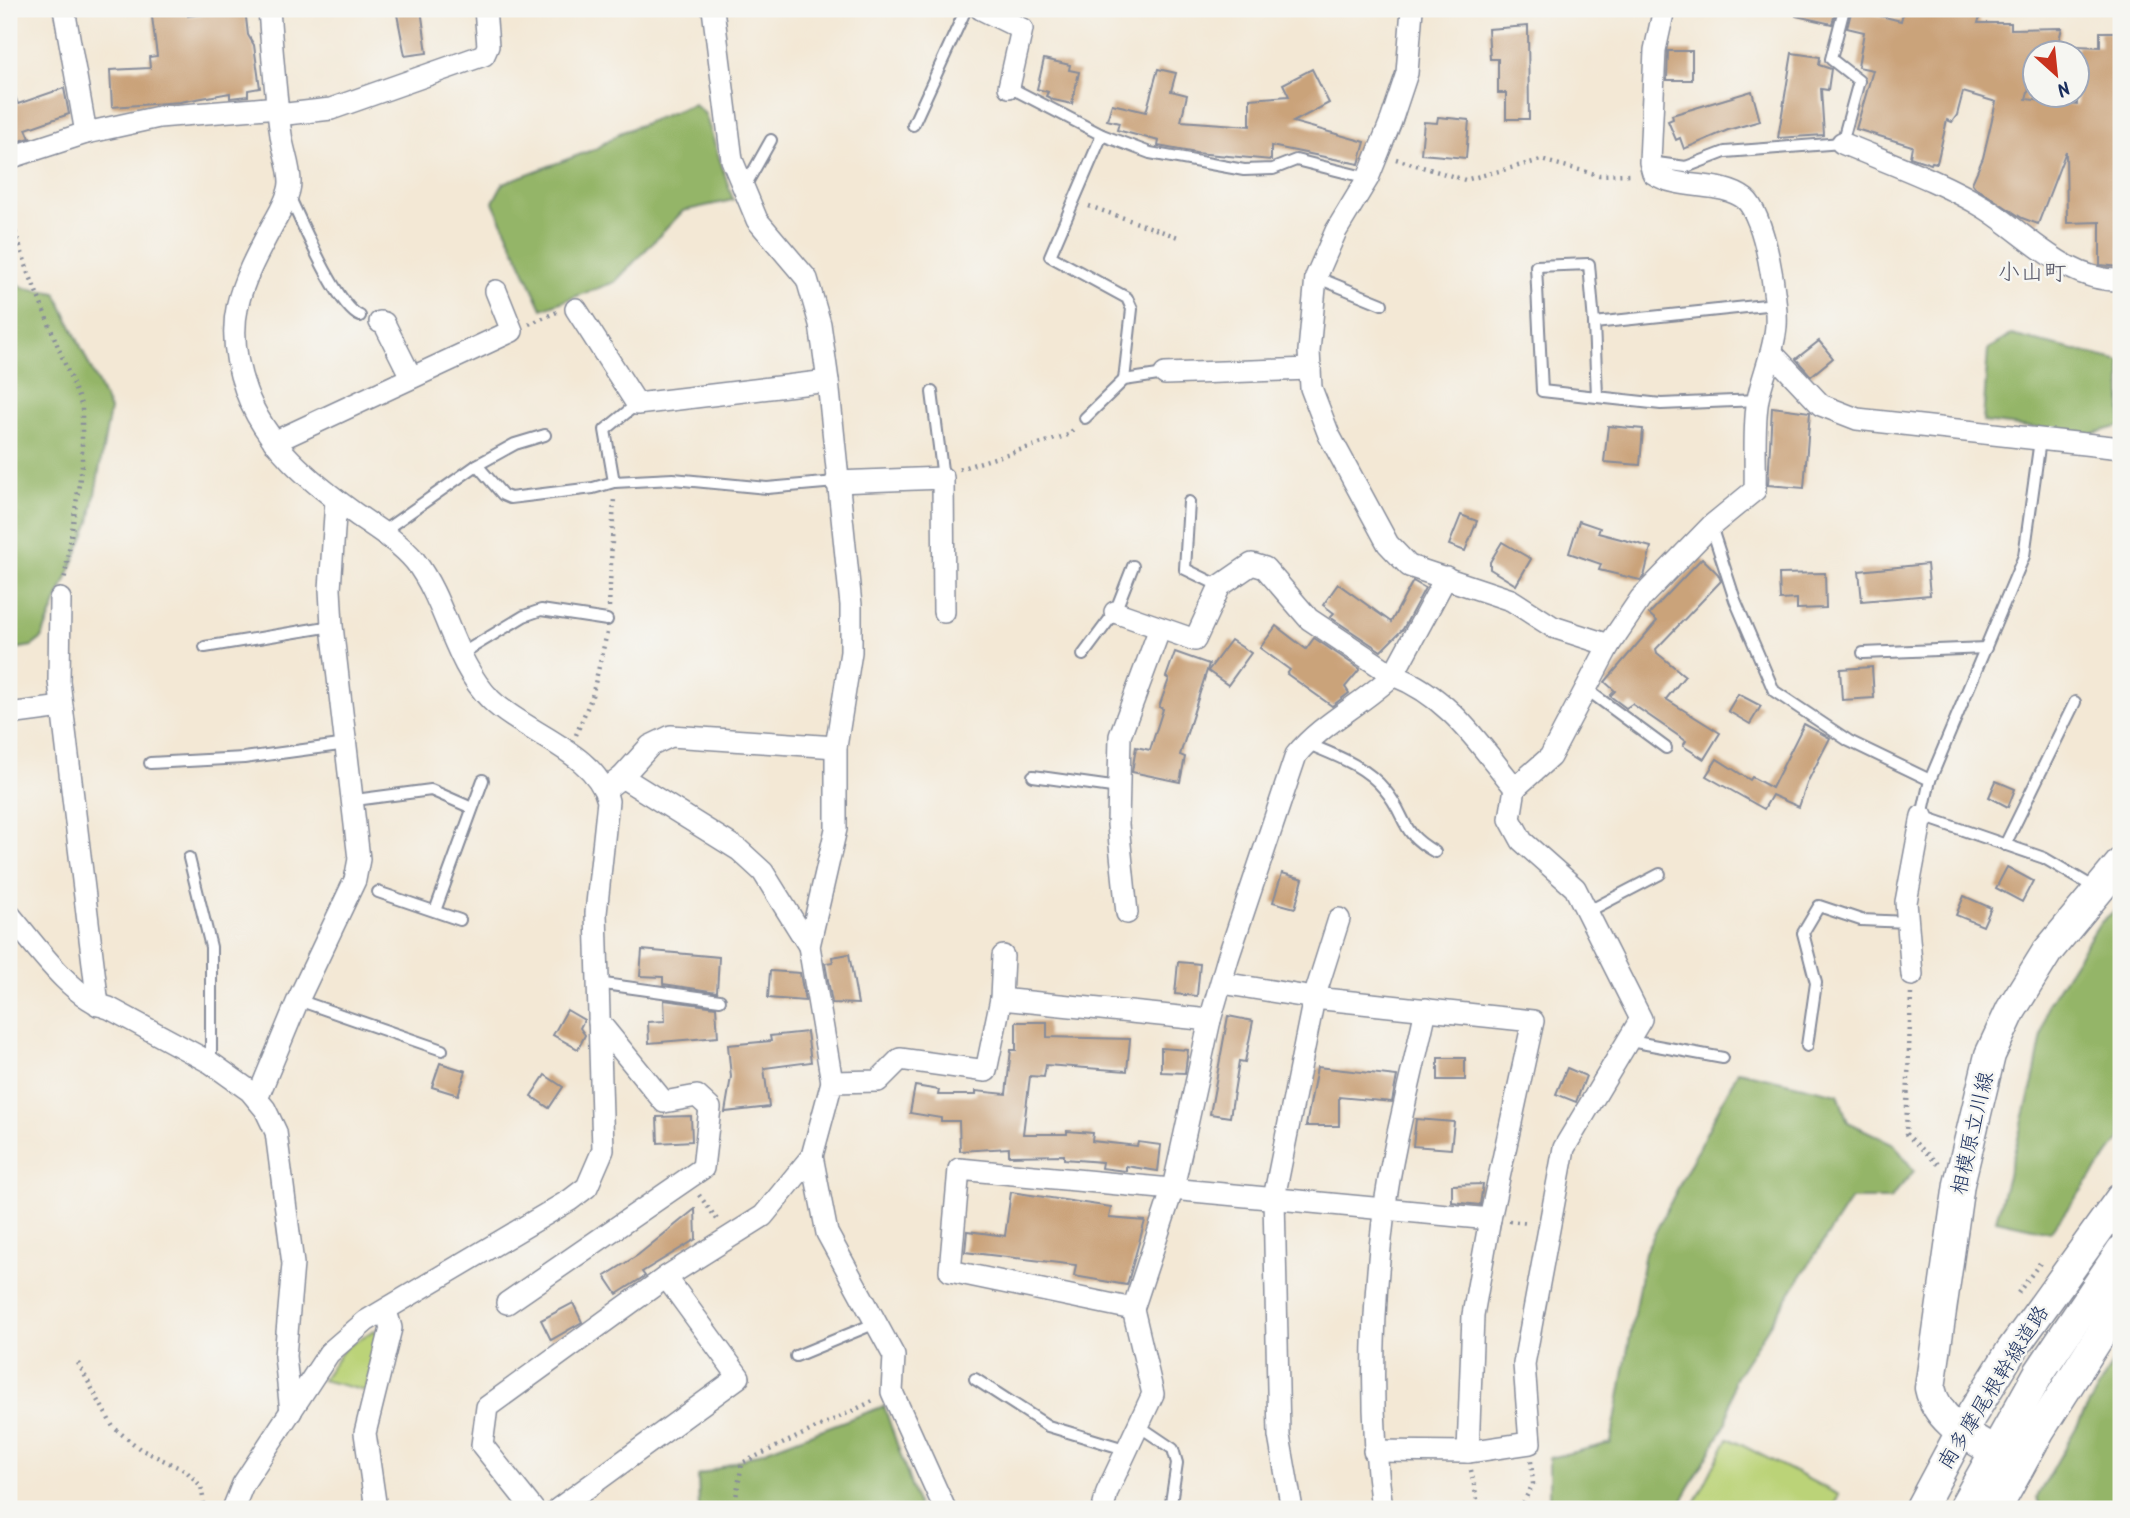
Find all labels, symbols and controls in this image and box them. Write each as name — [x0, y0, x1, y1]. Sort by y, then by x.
north arrow — [2022, 38, 2092, 108]
text: N — [2051, 71, 2075, 103]
district label: 小山町 — [1998, 256, 2067, 292]
street label: 相模原立川線 — [1943, 1068, 2004, 1198]
street label: 南多摩尾根幹線道路 — [1930, 1299, 2058, 1477]

